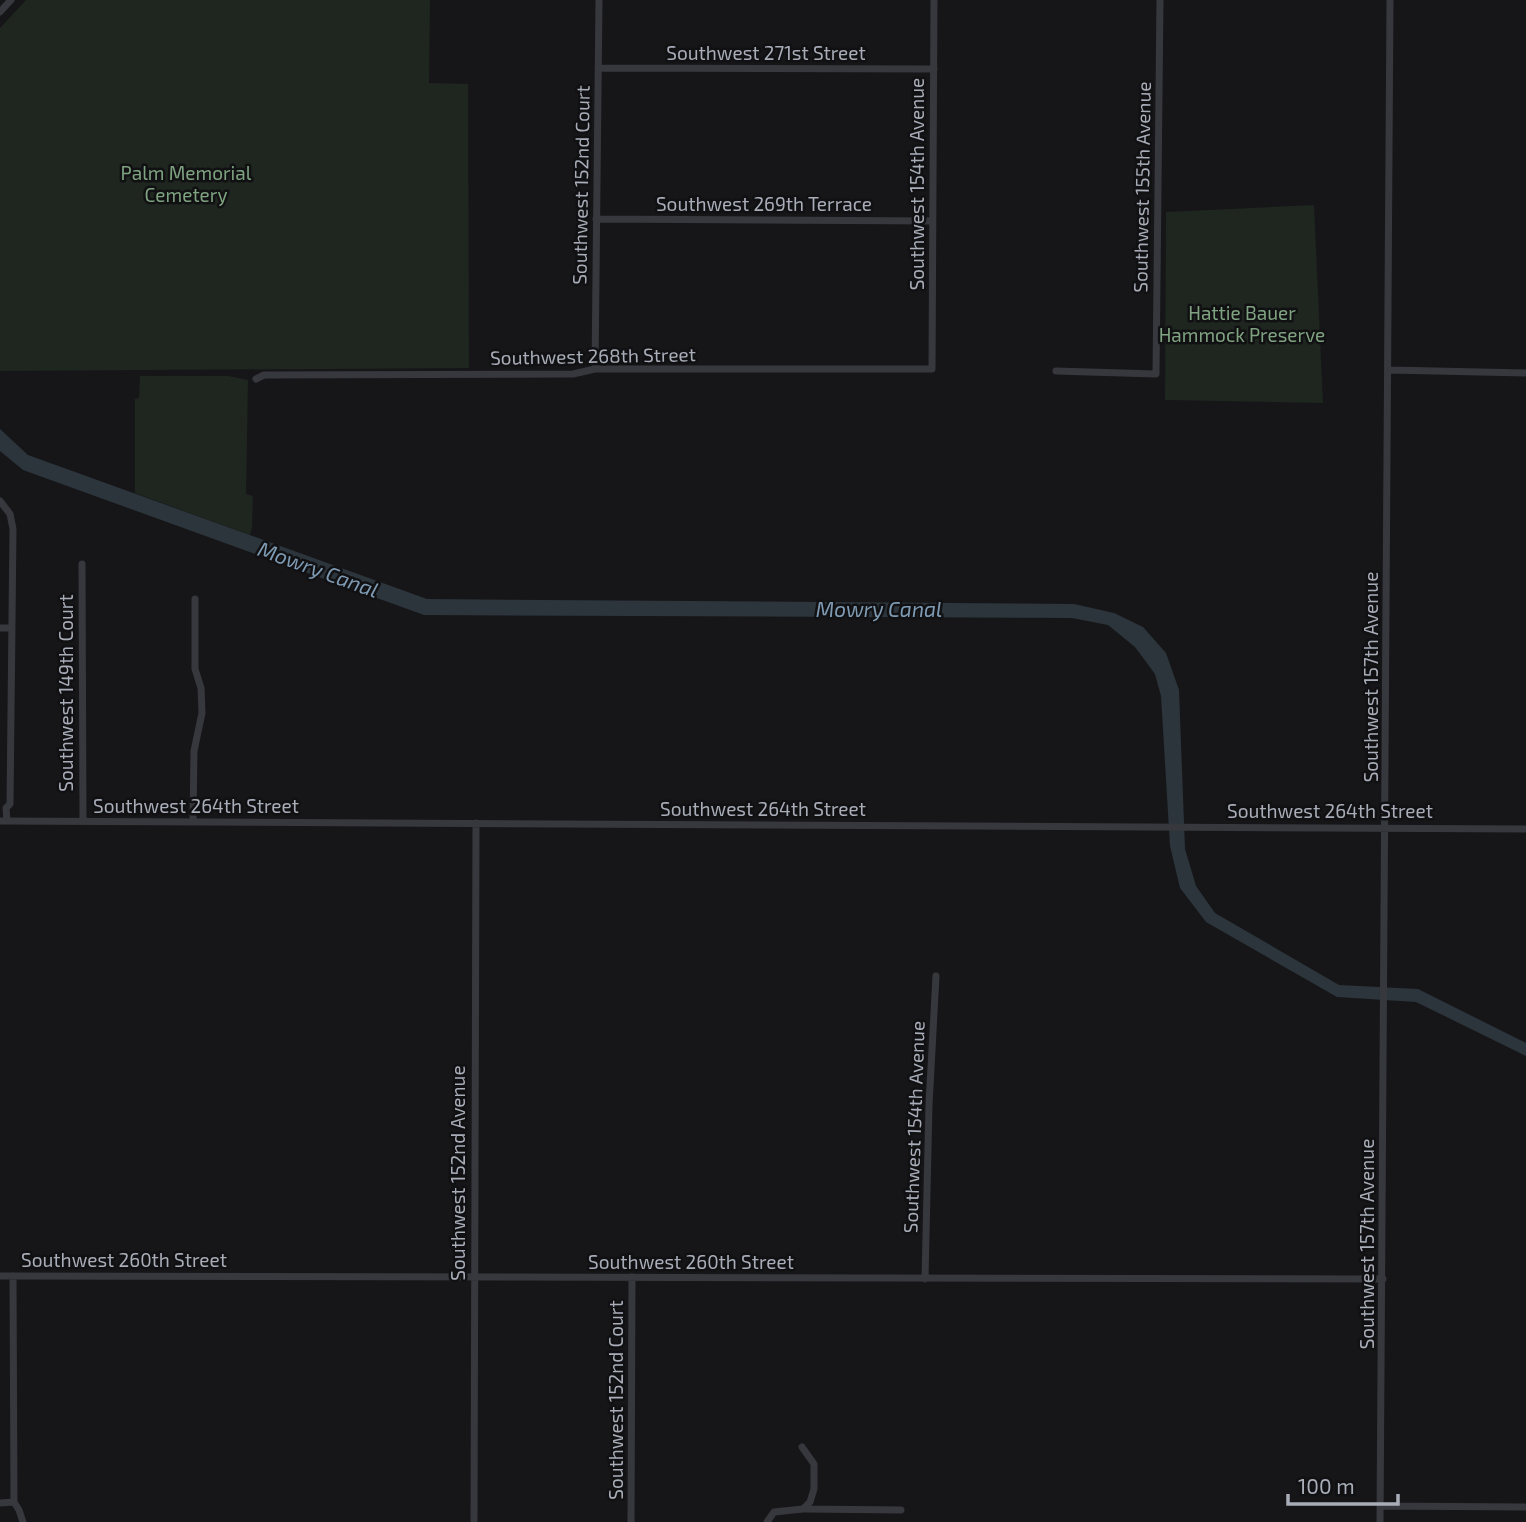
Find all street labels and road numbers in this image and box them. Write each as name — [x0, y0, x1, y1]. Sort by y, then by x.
street label: Southwest 271st Street — [666, 41, 866, 64]
street label: Southwest 154th Avenue — [905, 78, 928, 290]
street label: Southwest 155th Avenue — [1128, 81, 1155, 293]
street label: Southwest 152nd Court — [567, 85, 594, 285]
street label: Southwest 269th Terrace — [656, 192, 872, 215]
street label: Southwest 268th Street — [490, 342, 696, 369]
street label: Southwest 157th Avenue — [1359, 572, 1382, 782]
street label: Southwest 149th Court — [54, 594, 77, 792]
street label: Southwest 264th Street — [93, 794, 299, 817]
street label: Southwest 264th Street — [660, 797, 866, 820]
street label: Southwest 264th Street — [1227, 799, 1433, 822]
street label: Southwest 154th Avenue — [898, 1020, 929, 1234]
street label: Southwest 152nd Avenue — [446, 1065, 469, 1281]
street label: Southwest 157th Avenue — [1355, 1139, 1378, 1349]
street label: Southwest 260th Street — [21, 1248, 227, 1271]
street label: Southwest 260th Street — [588, 1250, 794, 1273]
street label: Southwest 152nd Court — [604, 1300, 627, 1500]

